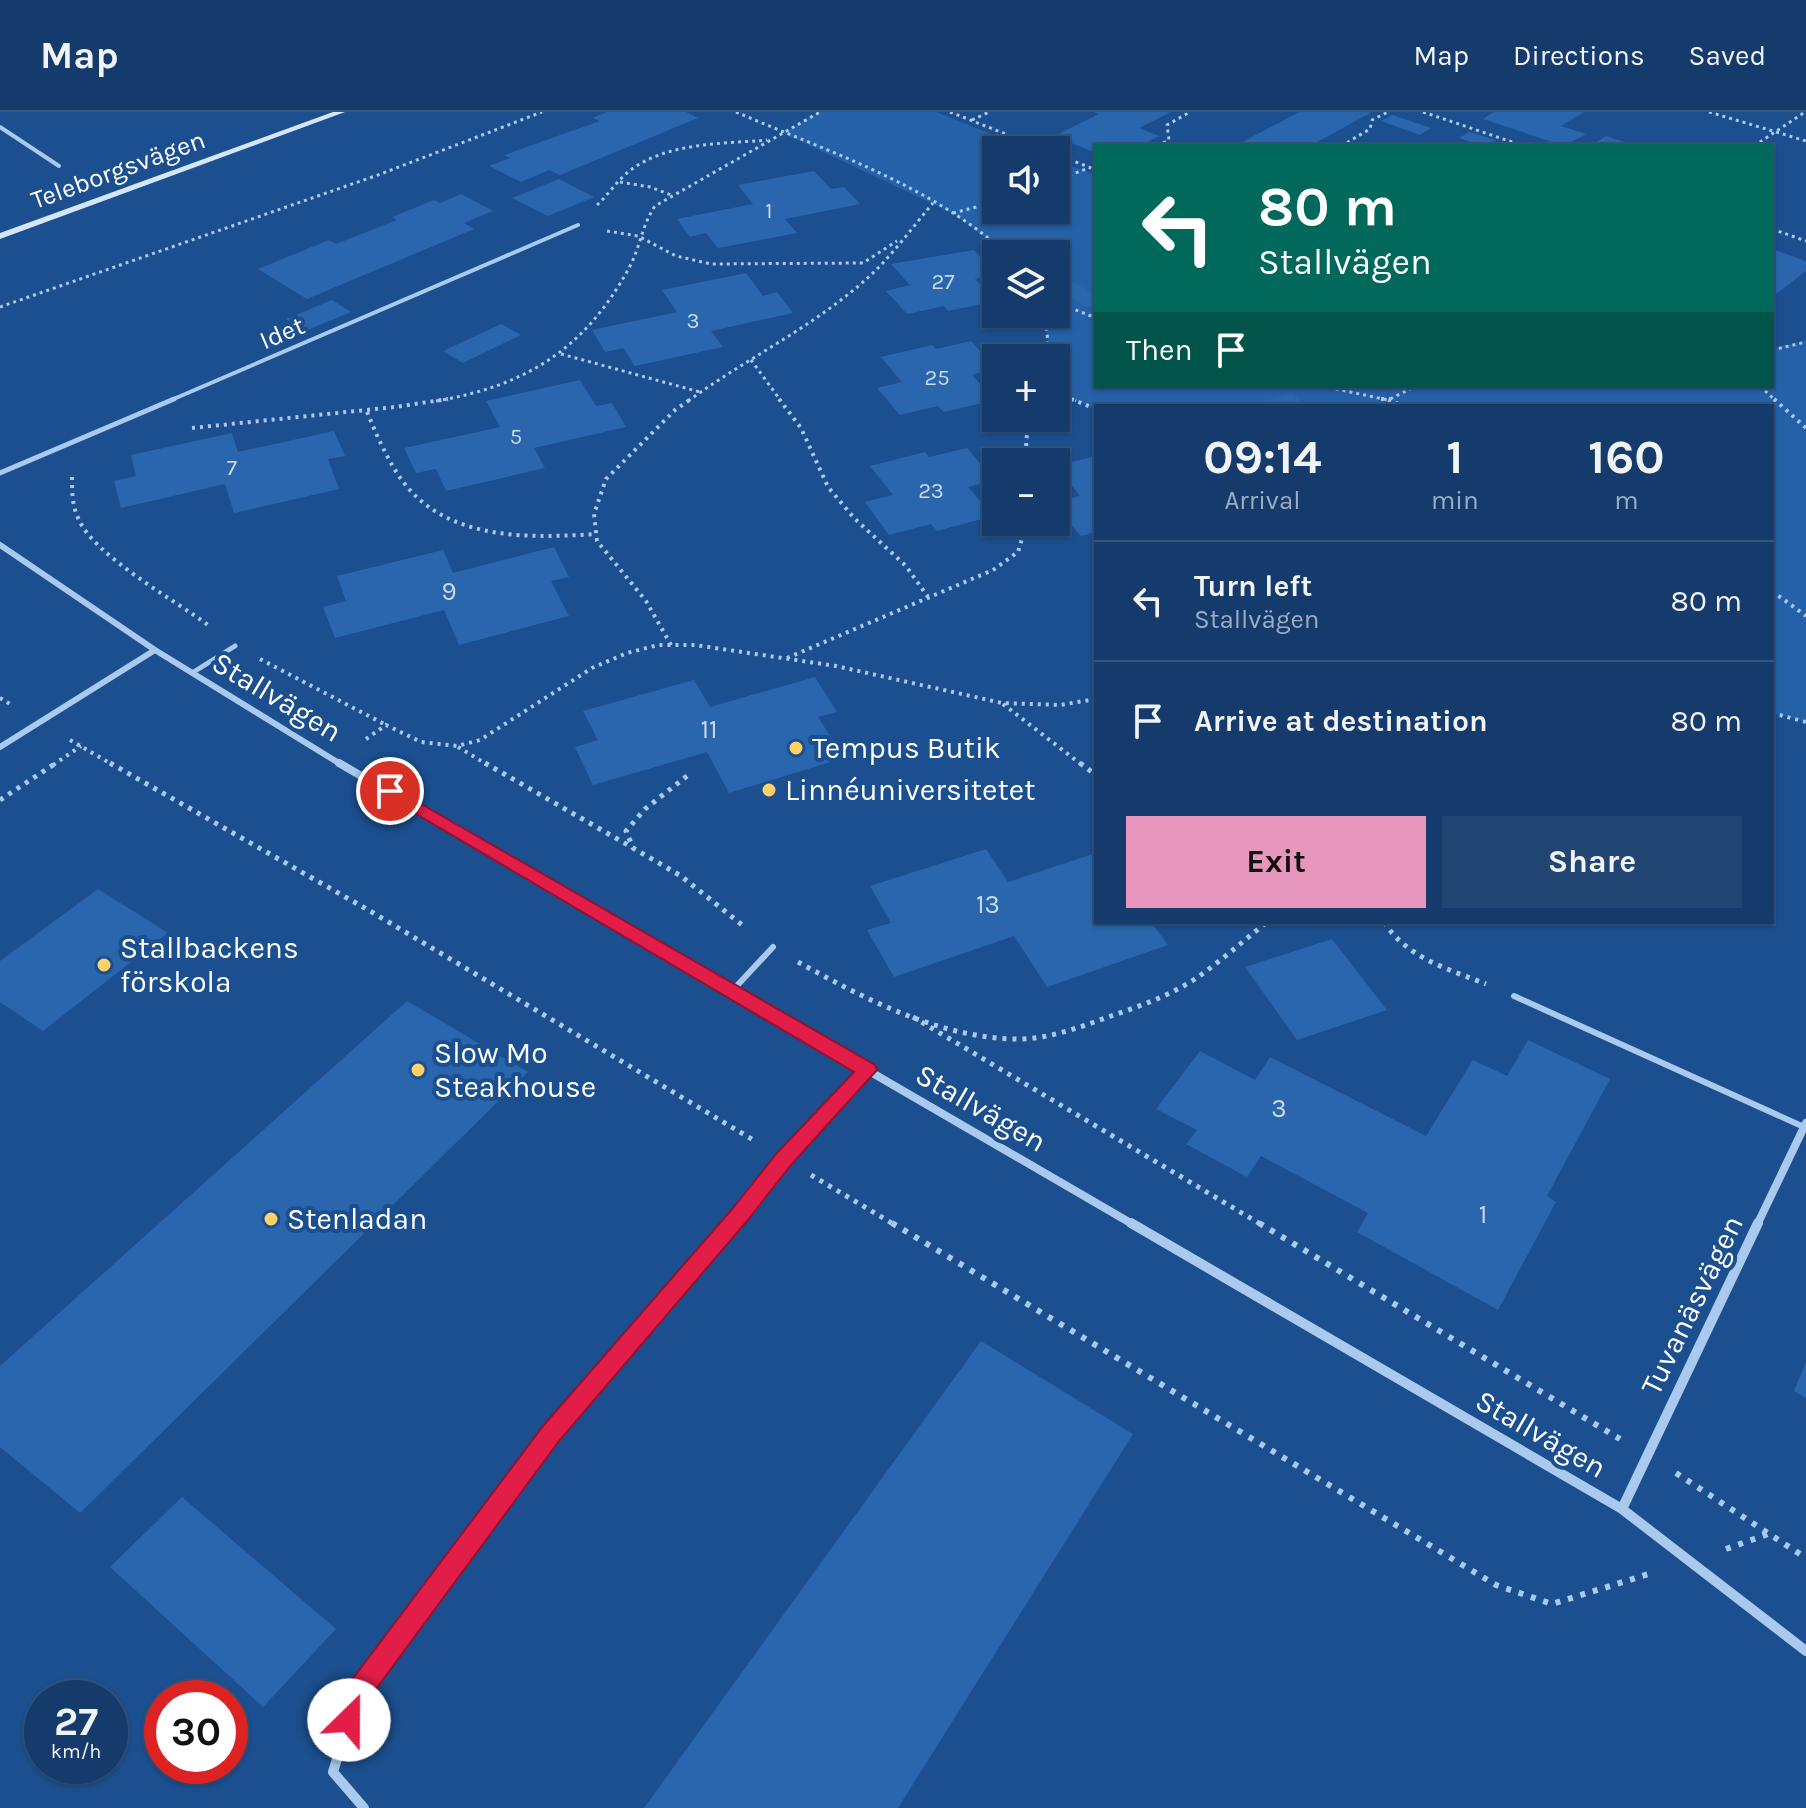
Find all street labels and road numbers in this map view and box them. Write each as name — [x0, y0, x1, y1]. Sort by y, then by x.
street label: Teleborgsvägen — [27, 124, 209, 216]
street label: Idet — [255, 310, 309, 356]
street label: Stallvägen — [206, 644, 348, 750]
street label: Stallvägen — [909, 1056, 1053, 1160]
street label: Tuvanäsvägen — [1633, 1209, 1751, 1401]
street label: Stallvägen — [1469, 1382, 1613, 1486]

